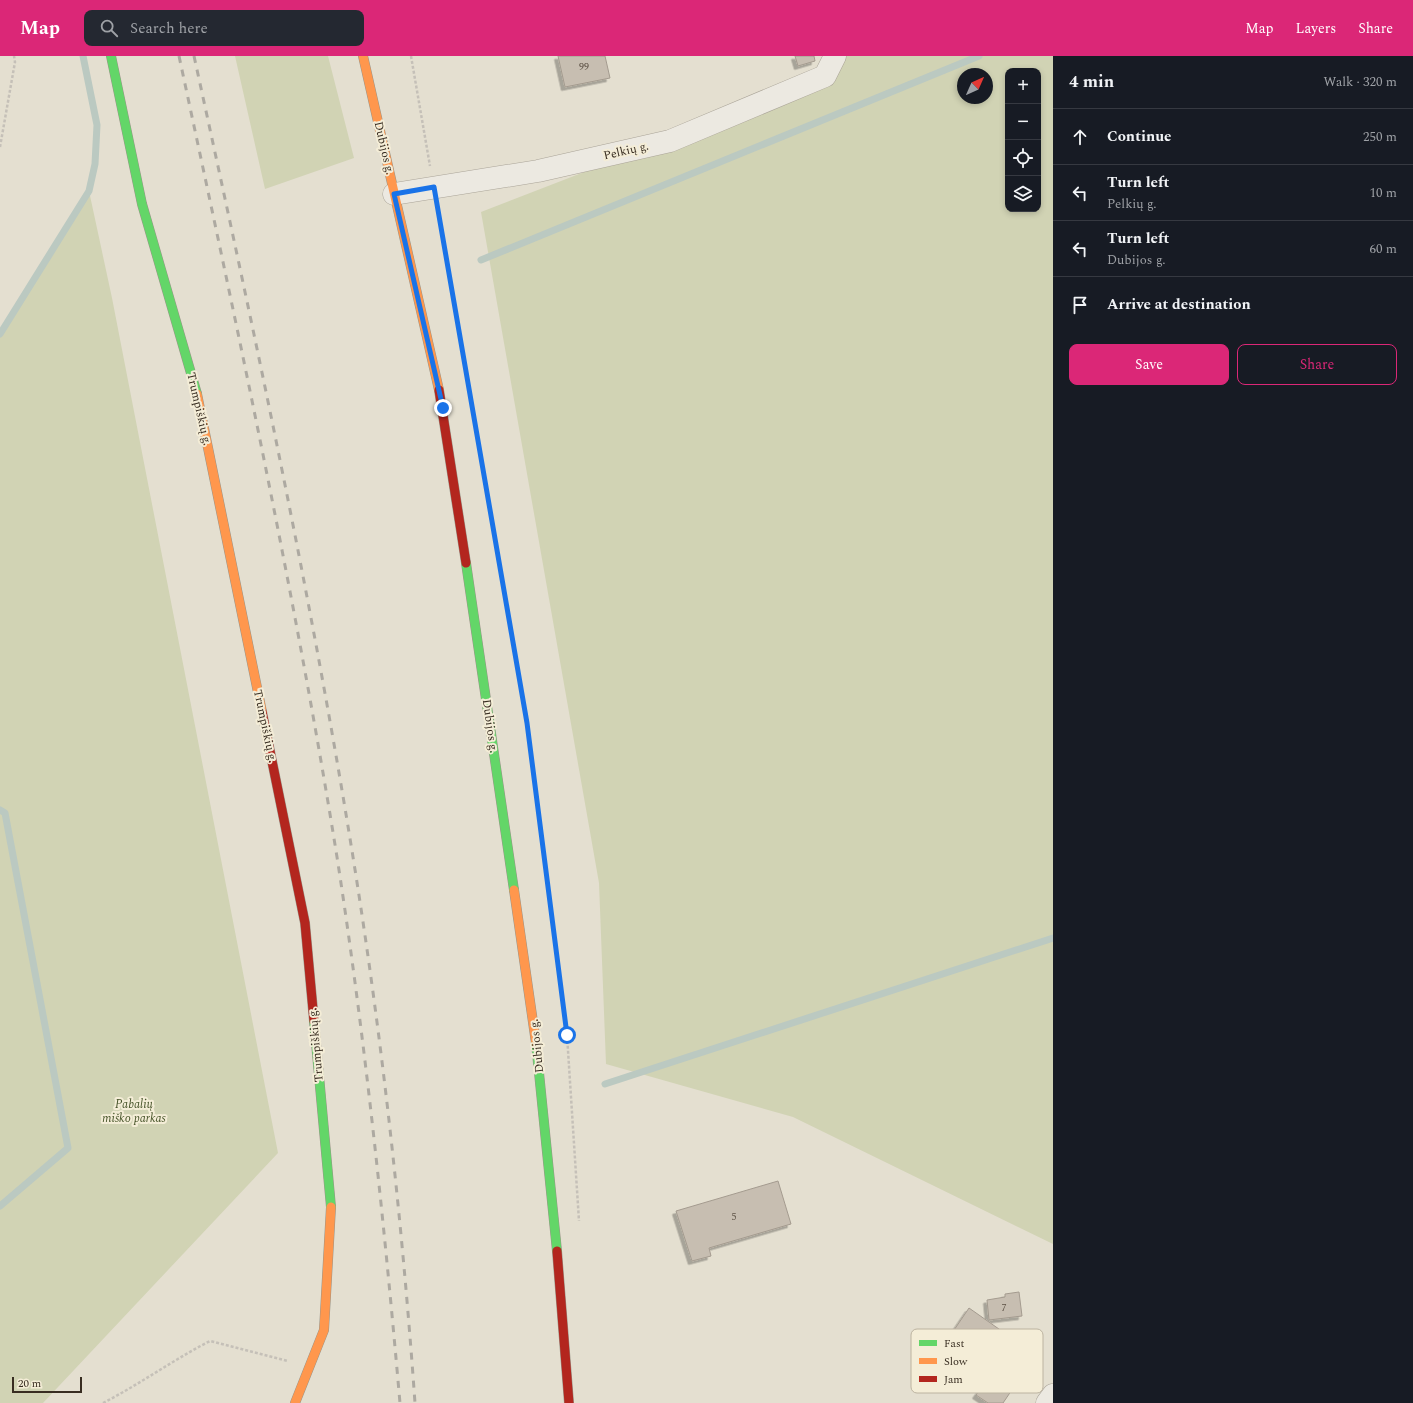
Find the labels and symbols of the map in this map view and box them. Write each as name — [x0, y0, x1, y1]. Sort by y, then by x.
house number: 99 — [579, 59, 589, 75]
north arrow — [957, 68, 993, 104]
street label: Dubijos g. — [369, 120, 399, 176]
street label: Pelkių g. — [602, 137, 650, 165]
street label: Trumpiškių g. — [181, 371, 217, 447]
route end — [434, 399, 452, 417]
street label: Trumpiškių g. — [248, 688, 282, 764]
street label: Dubijos g. — [477, 698, 503, 754]
street label: Trumpiškių g. — [303, 1007, 329, 1083]
street label: Dubijos g. — [525, 1018, 549, 1074]
route start — [558, 1026, 576, 1044]
park label: Pabalių miško parkas — [102, 1095, 167, 1128]
house number: 5 — [732, 1209, 737, 1225]
house number: 7 — [1002, 1300, 1007, 1316]
legend — [911, 1329, 1043, 1393]
text: Fast — [944, 1335, 965, 1352]
text: Slow — [944, 1353, 968, 1370]
text: Jam — [944, 1371, 963, 1388]
scale bar — [12, 1375, 82, 1394]

